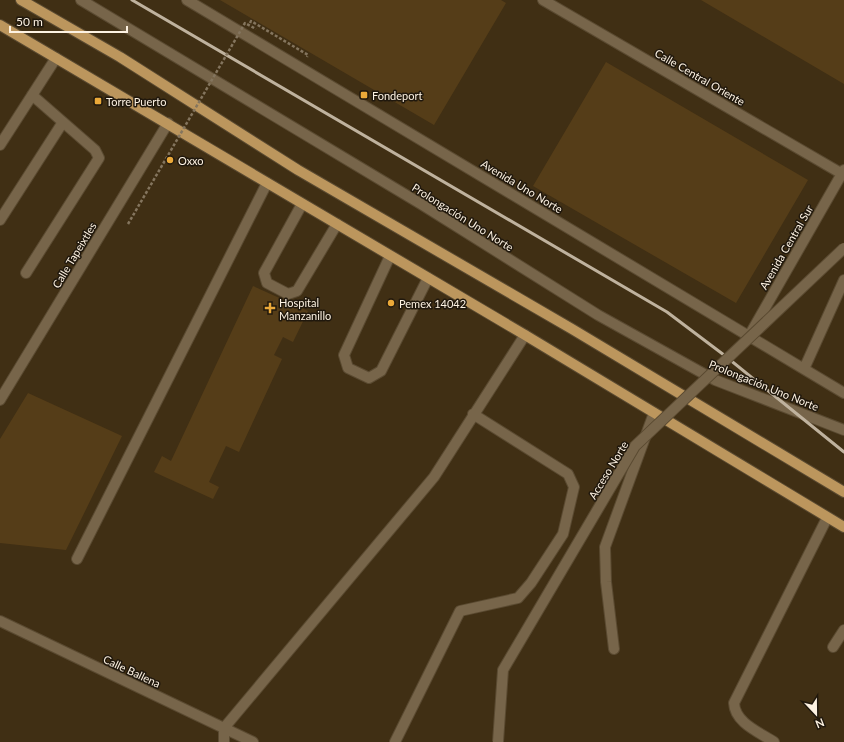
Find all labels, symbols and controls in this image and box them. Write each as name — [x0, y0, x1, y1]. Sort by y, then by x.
scale bar — [10, 8, 127, 34]
text: 50 m — [16, 14, 43, 29]
street label: Calle Central Oriente — [653, 46, 747, 108]
place label: Fondeport — [372, 89, 422, 102]
marker: Fondeport — [359, 90, 369, 100]
place label: Torre Puerto — [106, 95, 166, 108]
marker: Torre Puerto — [93, 96, 103, 106]
place label: Oxxo — [178, 154, 204, 167]
marker: Oxxo — [165, 155, 175, 165]
street label: Avenida Uno Norte — [479, 157, 565, 216]
street label: Prolongación Uno Norte — [410, 180, 516, 254]
street label: Avenida Central Sur — [757, 202, 815, 292]
street label: Calle Tapeixtles — [49, 220, 99, 290]
place label: Hospital Manzanillo — [279, 296, 331, 322]
place label: Pemex 14042 — [399, 297, 466, 310]
marker: Pemex 14042 — [386, 298, 396, 308]
marker: Hospital Manzanillo — [264, 302, 276, 314]
street label: Prolongación Uno Norte — [707, 357, 821, 413]
street label: Acceso Norte — [586, 438, 631, 501]
street label: Calle Ballena — [101, 652, 163, 690]
north arrow — [796, 694, 836, 734]
text: N — [814, 716, 826, 731]

